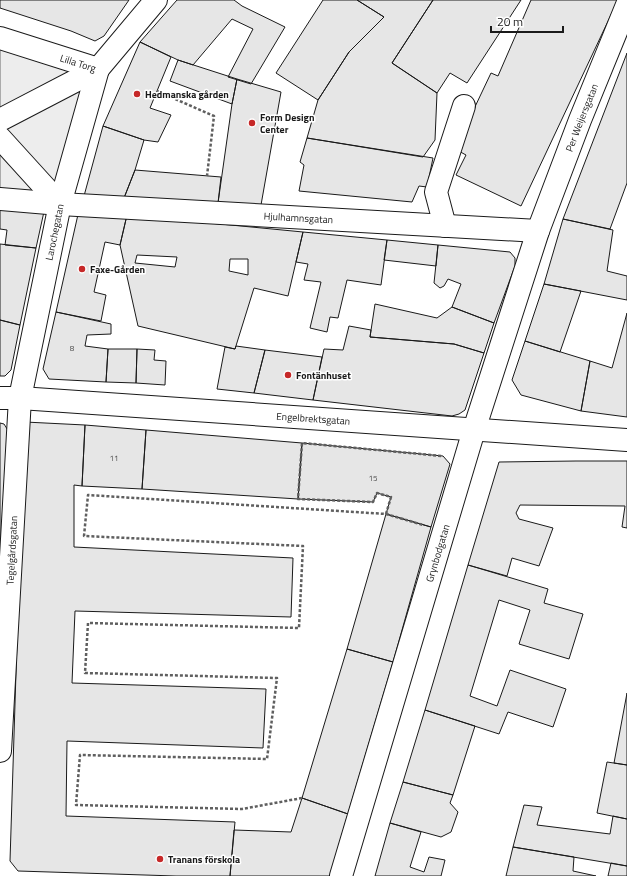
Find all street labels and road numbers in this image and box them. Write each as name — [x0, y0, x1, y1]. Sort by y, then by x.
street label: Lilla Torg — [58, 50, 98, 75]
street label: Per Weijersgatan — [561, 81, 602, 154]
street label: Larochegatan — [41, 202, 67, 262]
street label: Hjulhamnsgatan — [263, 208, 333, 227]
street label: Engelbrektsgatan — [276, 408, 351, 428]
street label: Tegelgårdsgatan — [2, 515, 21, 585]
street label: Grynbodgatan — [422, 522, 453, 584]

